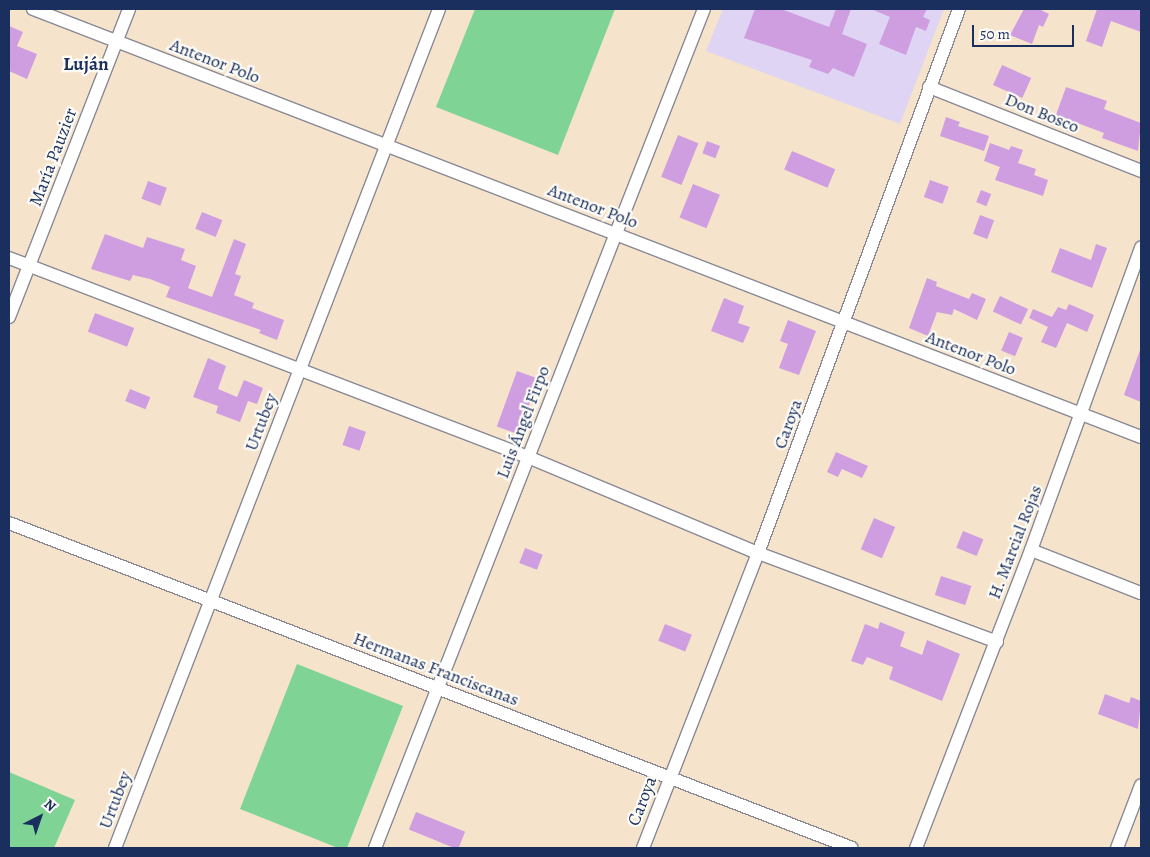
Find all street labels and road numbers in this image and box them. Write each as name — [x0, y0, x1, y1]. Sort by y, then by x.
street label: Antenor Polo — [167, 34, 263, 88]
street label: Don Bosco — [1002, 88, 1082, 138]
street label: María Pauzier — [24, 105, 82, 209]
street label: Antenor Polo — [545, 179, 641, 233]
street label: Antenor Polo — [923, 326, 1019, 380]
street label: Luis Ángel Firpo — [492, 363, 554, 481]
street label: Urtubey — [240, 390, 282, 454]
street label: Caroya — [769, 396, 807, 452]
street label: H. Marcial Rojas — [983, 482, 1047, 602]
street label: Hermanas Franciscanas — [350, 627, 522, 711]
street label: Urtubey — [94, 768, 136, 832]
street label: Caroya — [623, 773, 661, 829]

